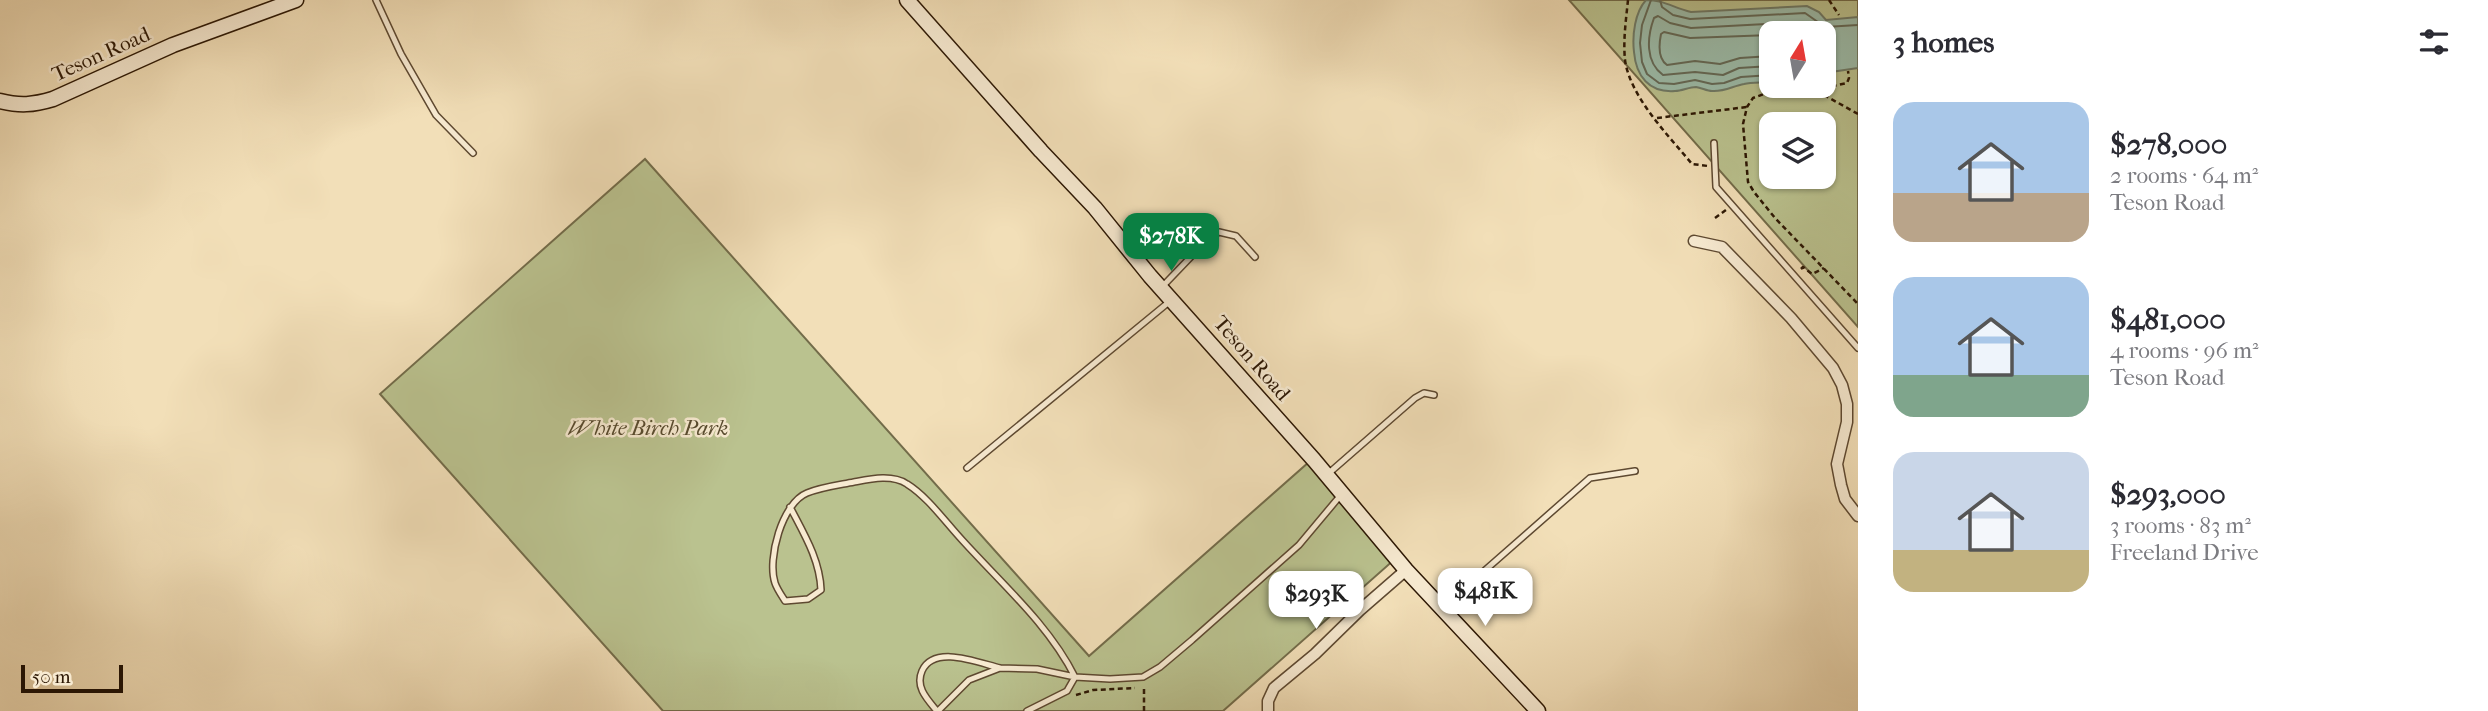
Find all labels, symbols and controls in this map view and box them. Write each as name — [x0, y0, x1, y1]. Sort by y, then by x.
north arrow — [1759, 21, 1836, 98]
map controls — [1759, 21, 1836, 189]
street label: Teson Road — [48, 22, 154, 86]
icon: filters — [2415, 23, 2453, 61]
text: 3 homes — [1893, 25, 1994, 60]
button: layers — [1759, 112, 1836, 189]
text: $278,000 — [2110, 127, 2227, 162]
icon: home — [1949, 130, 2033, 214]
text: 2 rooms · 64 m² — [2110, 162, 2258, 189]
text: Teson Road — [2110, 189, 2224, 216]
pin: $278K — [1122, 214, 1220, 273]
text: $278K — [1139, 222, 1203, 249]
text: $481,000 — [2110, 302, 2226, 337]
icon: home — [1949, 305, 2033, 389]
street label: Teson Road — [1209, 311, 1296, 406]
text: 4 rooms · 96 m² — [2110, 337, 2259, 364]
text: Teson Road — [2110, 364, 2224, 391]
park label: White Birch Park — [568, 416, 728, 440]
text: $293,000 — [2110, 477, 2226, 512]
icon: home — [1949, 480, 2033, 564]
text: 3 rooms · 83 m² — [2110, 512, 2251, 539]
text: Freeland Drive — [2110, 539, 2259, 566]
pin: $481K — [1436, 568, 1534, 628]
pin: $293K — [1267, 572, 1365, 631]
text: $481K — [1454, 577, 1516, 604]
text: $293K — [1285, 580, 1347, 607]
scale bar — [21, 662, 122, 694]
text: 50 m — [32, 666, 71, 688]

